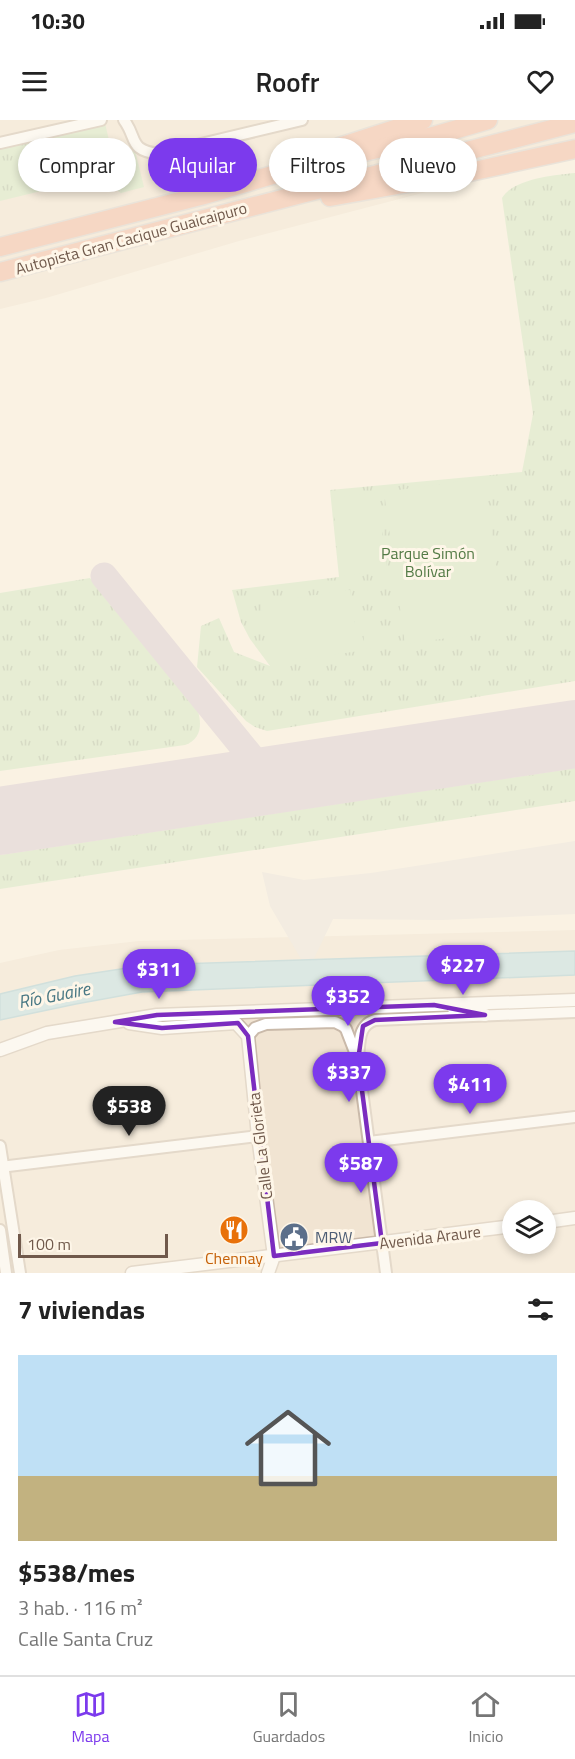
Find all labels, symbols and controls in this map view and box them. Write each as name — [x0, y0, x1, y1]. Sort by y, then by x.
text: 10:30 — [30, 4, 85, 38]
text: Roofr — [255, 61, 320, 102]
icon: menu — [18, 65, 51, 98]
icon: heart — [524, 65, 557, 98]
chip: Comprar — [18, 138, 136, 192]
chip: Alquilar — [148, 138, 257, 192]
chip: Filtros — [269, 138, 367, 192]
chip: Nuevo — [379, 138, 477, 192]
street label: Autopista Gran Cacique Guaicaipuro — [12, 195, 250, 281]
park label: Parque Simón Bolívar — [381, 541, 475, 583]
pin: $227 — [427, 945, 499, 996]
pin: $311 — [123, 949, 195, 1000]
text: $227 — [441, 949, 485, 980]
text: $311 — [137, 953, 181, 984]
water label: Río Guaire — [16, 975, 94, 1015]
pin: $352 — [312, 976, 384, 1027]
text: $352 — [326, 980, 370, 1011]
pin: $337 — [313, 1052, 385, 1103]
text: $337 — [327, 1056, 371, 1087]
pin: $411 — [434, 1064, 506, 1115]
text: $411 — [448, 1068, 492, 1099]
pin: $538 — [93, 1086, 165, 1137]
text: $538 — [107, 1090, 151, 1121]
street label: Calle La Glorieta — [242, 1091, 278, 1201]
pin: $587 — [325, 1143, 397, 1194]
text: $587 — [339, 1147, 383, 1178]
map controls — [502, 1200, 556, 1254]
button: layers — [502, 1200, 556, 1254]
restaurant icon: Chennay — [218, 1214, 250, 1246]
street label: Avenida Araure — [378, 1219, 482, 1255]
public building icon: MRW — [278, 1221, 310, 1253]
place label: MRW — [315, 1225, 352, 1249]
scale bar — [18, 1231, 168, 1258]
text: 100 m — [27, 1232, 71, 1256]
place label: Chennay — [205, 1246, 263, 1270]
text: 7 viviendas — [18, 1290, 145, 1329]
icon: filters — [524, 1293, 557, 1326]
icon: home — [234, 1394, 342, 1502]
text: $538/mes — [18, 1553, 135, 1592]
text: 3 hab. · 116 m² — [18, 1592, 143, 1623]
text: Calle Santa Cruz — [18, 1623, 153, 1654]
tab: Mapa — [72, 1688, 110, 1748]
tab: Guardados — [253, 1688, 325, 1748]
tab: Inicio — [468, 1688, 503, 1748]

